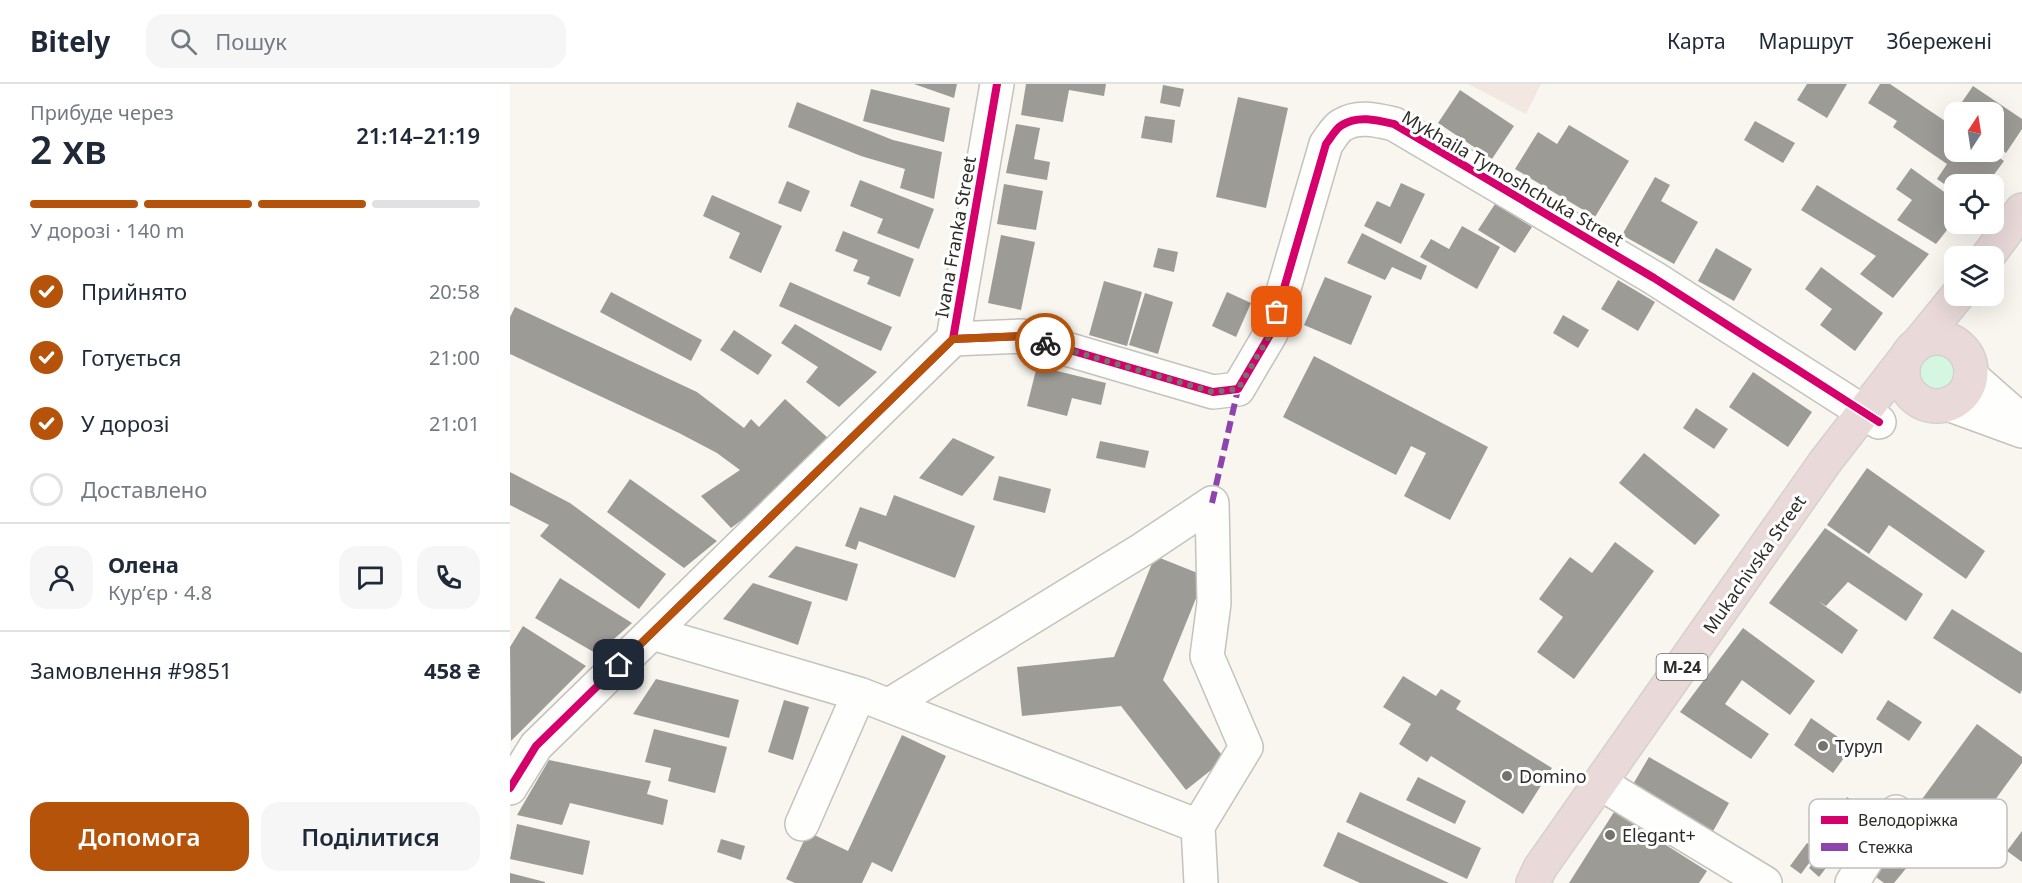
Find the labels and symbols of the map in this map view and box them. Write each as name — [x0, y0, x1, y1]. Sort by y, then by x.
north arrow — [1944, 102, 2004, 162]
street label: Mykhaila Tymoshchuka Street — [1398, 105, 1629, 252]
street label: Ivana Franka Street — [929, 154, 981, 320]
pin — [1251, 286, 1302, 337]
courier — [1015, 313, 1075, 373]
street label: Mukachivska Street — [1697, 490, 1811, 638]
pin — [593, 639, 644, 690]
road number: М-24 — [1656, 654, 1708, 680]
place label: Турул — [1835, 734, 1883, 758]
marker: Турул — [1816, 739, 1830, 753]
place label: Domino — [1519, 764, 1587, 788]
marker: Domino — [1500, 769, 1514, 783]
legend — [1809, 799, 2007, 868]
text: Велодоріжка — [1858, 809, 1958, 831]
place label: Elegant+ — [1622, 823, 1696, 847]
marker: Elegant+ — [1603, 828, 1617, 842]
text: Стежка — [1858, 836, 1913, 858]

